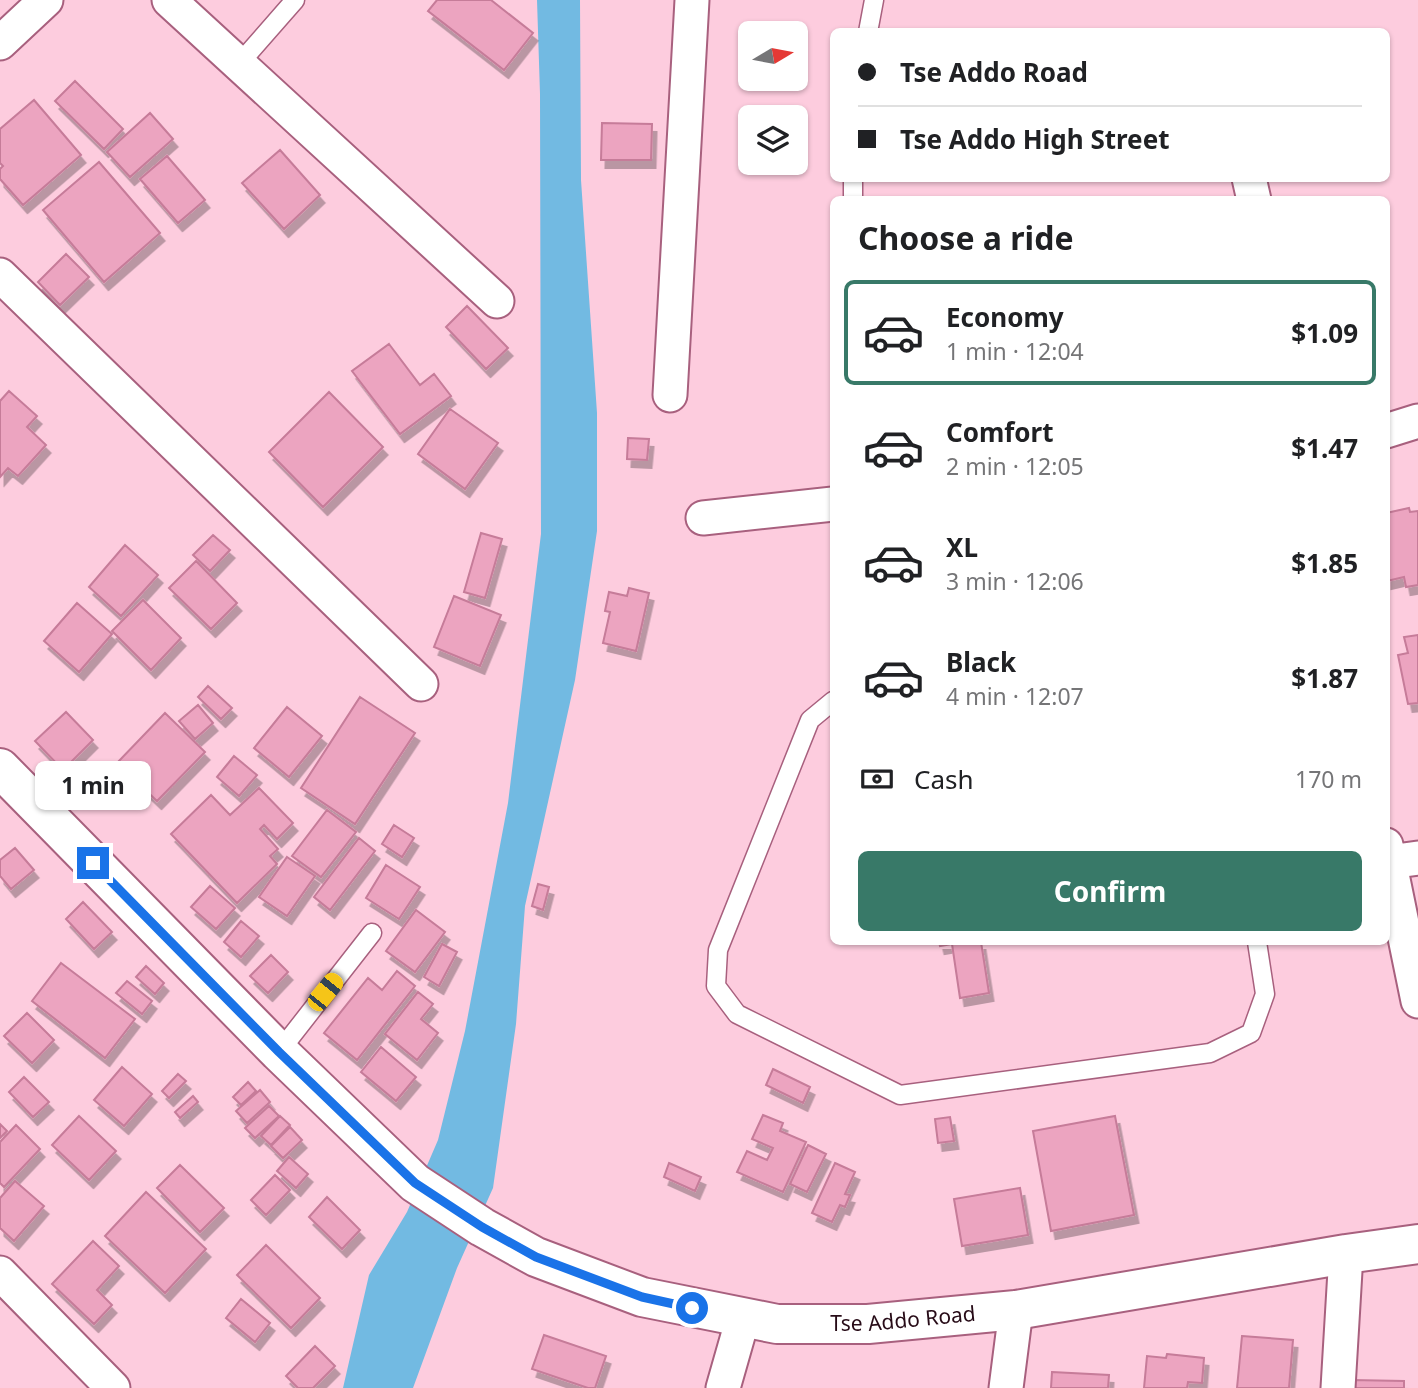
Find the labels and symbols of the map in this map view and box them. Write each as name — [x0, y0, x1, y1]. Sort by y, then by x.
north arrow — [738, 21, 808, 91]
callout: 1 min — [35, 762, 151, 810]
route end — [77, 847, 109, 879]
car — [304, 969, 347, 1015]
route start — [676, 1292, 708, 1324]
street label: Tse Addo Road — [830, 1299, 977, 1337]

